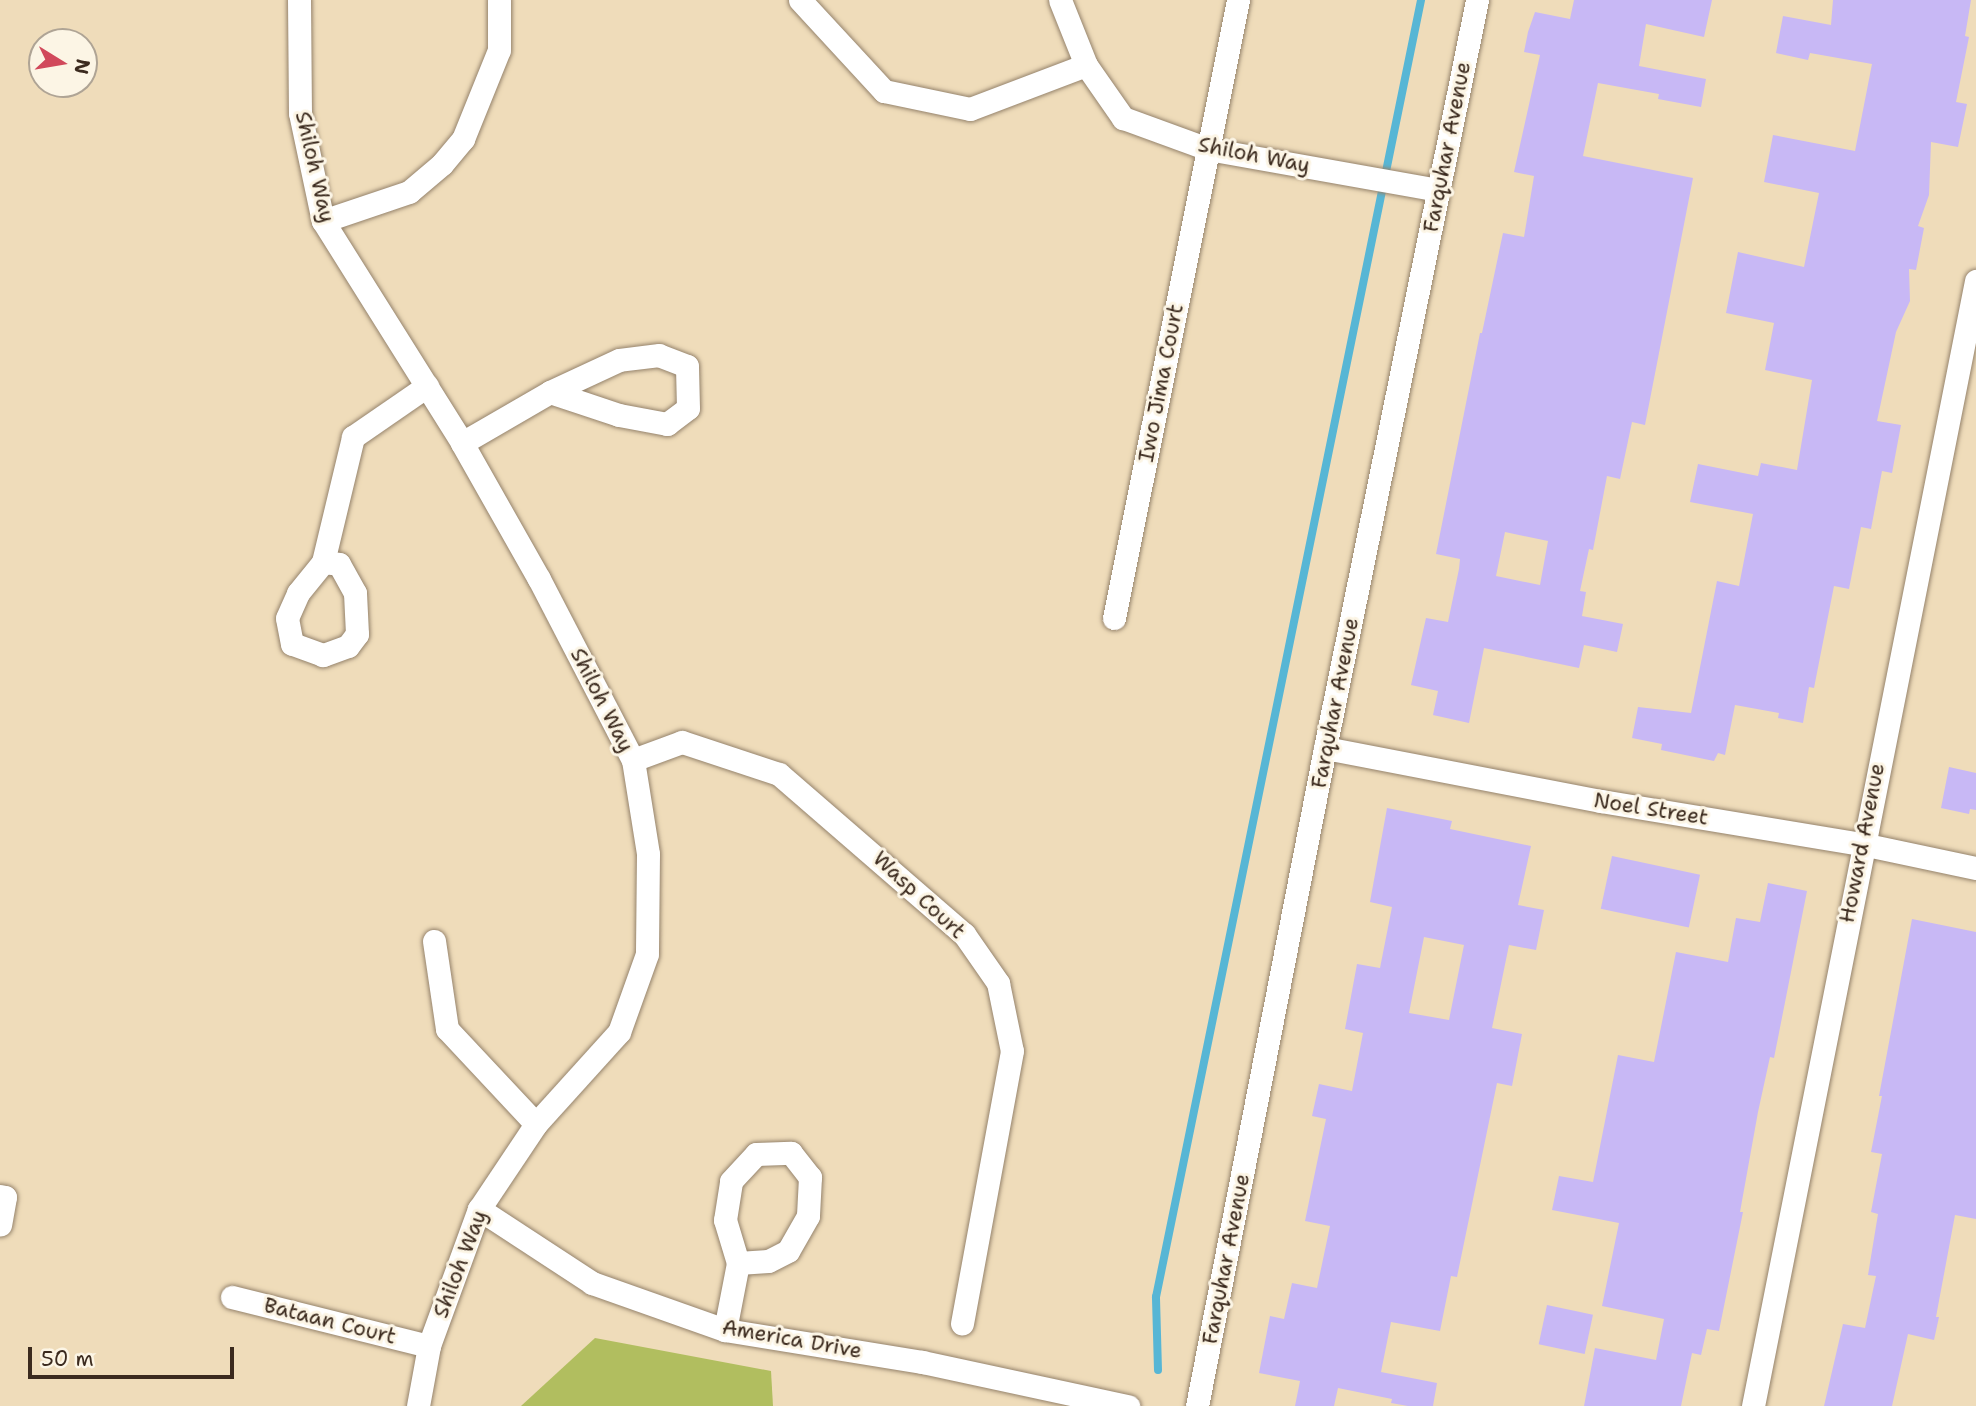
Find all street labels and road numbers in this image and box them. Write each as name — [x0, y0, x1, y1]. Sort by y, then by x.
street label: Farquhar Avenue — [1418, 60, 1476, 234]
street label: Shiloh Way — [290, 109, 340, 225]
street label: Shiloh Way — [1196, 132, 1312, 178]
street label: Iwo Jima Court — [1133, 302, 1189, 464]
street label: Farquhar Avenue — [1306, 616, 1364, 790]
street label: Shiloh Way — [565, 644, 639, 756]
street label: Howard Avenue — [1834, 761, 1890, 925]
street label: Noel Street — [1592, 788, 1710, 830]
street label: Wasp Court — [868, 846, 970, 944]
street label: Farquhar Avenue — [1197, 1172, 1255, 1346]
street label: Shiloh Way — [428, 1207, 492, 1321]
street label: Bataan Court — [261, 1292, 399, 1350]
street label: America Drive — [720, 1314, 864, 1364]

